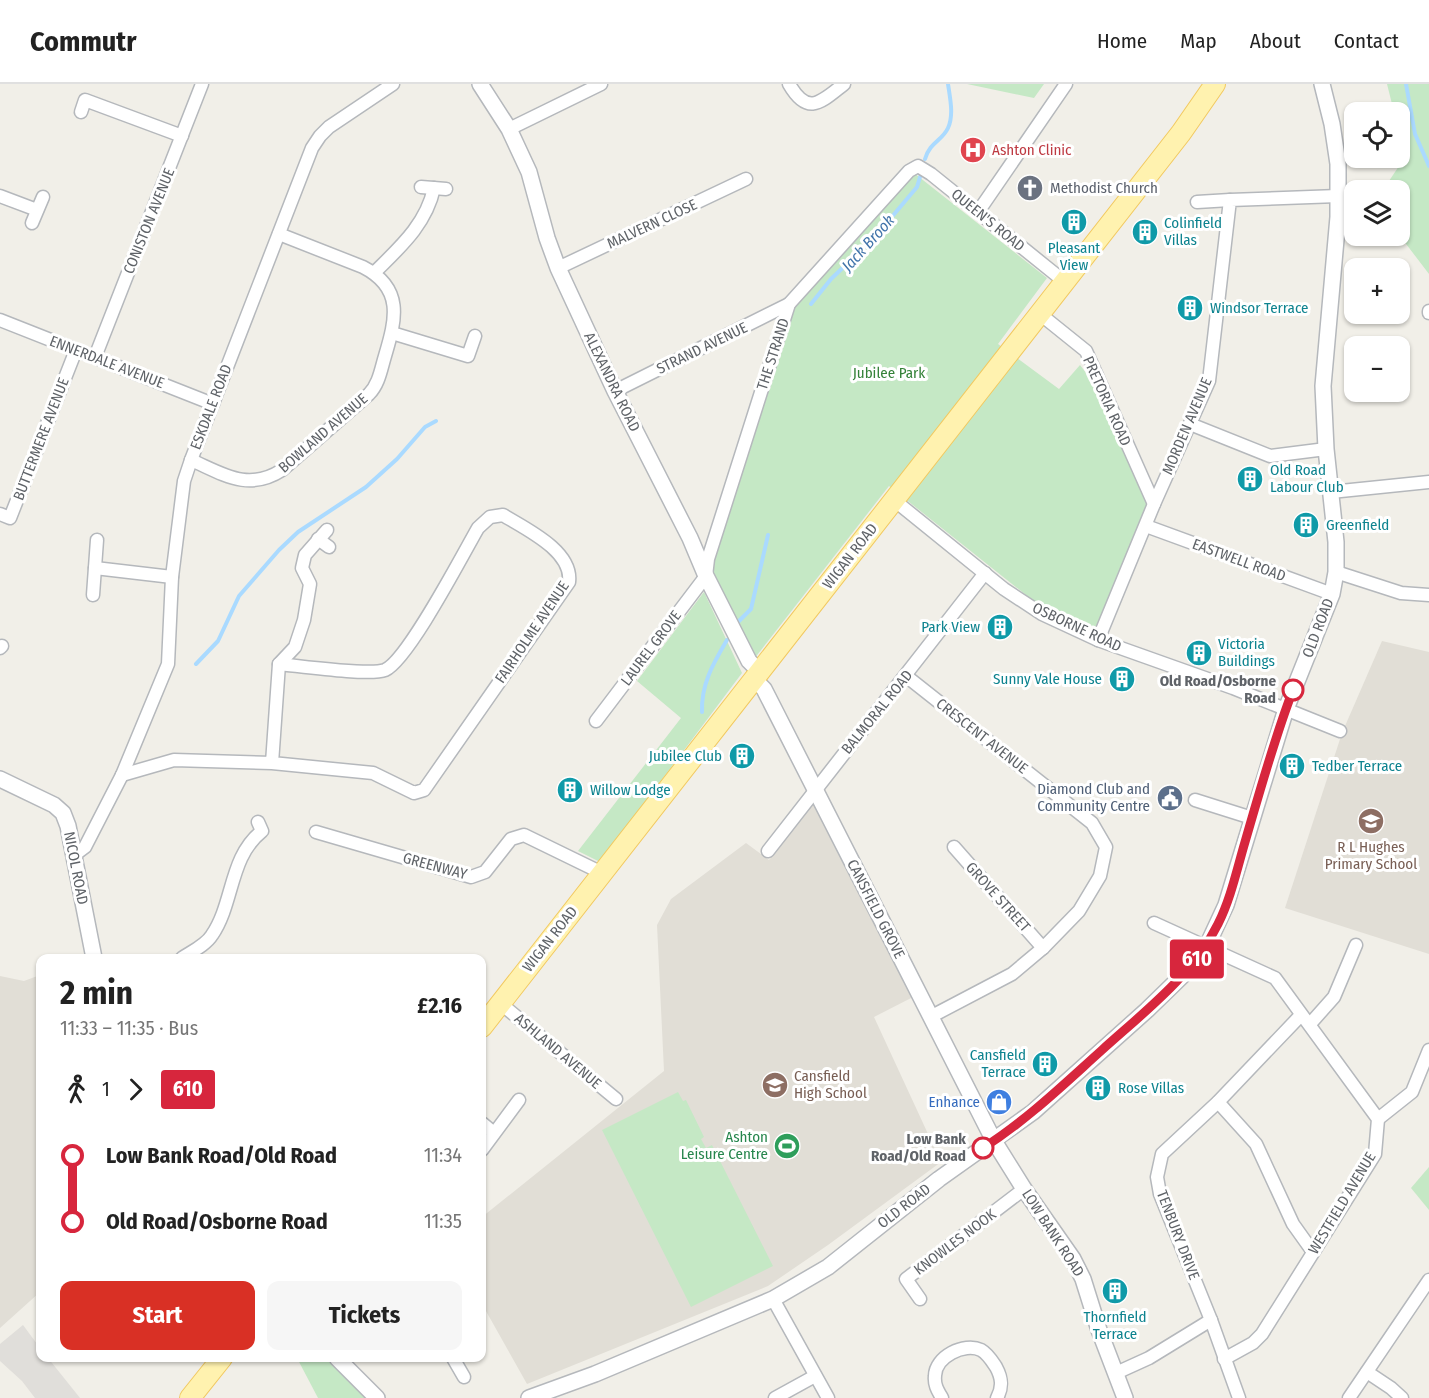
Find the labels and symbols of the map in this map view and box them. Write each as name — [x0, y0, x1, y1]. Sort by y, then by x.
hospital icon: Ashton Clinic — [958, 135, 988, 165]
place label: Ashton Clinic — [992, 141, 1072, 159]
street label: CONISTON AVENUE — [120, 165, 178, 277]
church icon: Methodist Church — [1015, 173, 1045, 203]
place label: Methodist Church — [1050, 179, 1158, 197]
street label: QUEEN'S ROAD — [948, 185, 1028, 255]
street label: MALVERN CLOSE — [604, 195, 700, 253]
building icon: Pleasant View — [1059, 207, 1089, 237]
water label: Jack Brook — [837, 211, 898, 276]
place label: Colinfield Villas — [1164, 214, 1222, 249]
building icon: Colinfield Villas — [1130, 217, 1160, 247]
place label: Pleasant View — [1048, 239, 1100, 274]
building icon: Windsor Terrace — [1175, 293, 1205, 323]
place label: Windsor Terrace — [1210, 299, 1308, 317]
street label: THE STRAND — [753, 316, 793, 392]
street label: STRAND AVENUE — [654, 318, 750, 378]
street label: ALEXANDRA ROAD — [580, 329, 644, 435]
street label: ENNERDALE AVENUE — [47, 332, 167, 392]
street label: PRETORIA ROAD — [1079, 353, 1135, 449]
street label: ESKDALE ROAD — [186, 362, 236, 452]
park label: Jubilee Park — [853, 364, 925, 382]
street label: BUTTERMERE AVENUE — [9, 375, 73, 503]
street label: MORDEN AVENUE — [1158, 375, 1216, 477]
street label: BOWLAND AVENUE — [275, 389, 371, 477]
place label: Old Road Labour Club — [1270, 461, 1344, 496]
building icon: Old Road Labour Club — [1235, 464, 1265, 494]
building icon: Greenfield — [1291, 510, 1321, 540]
place label: Greenfield — [1326, 516, 1389, 534]
street label: WIGAN ROAD — [819, 520, 881, 592]
street label: EASTWELL ROAD — [1190, 535, 1288, 585]
street label: FAIRHOLME AVENUE — [491, 577, 573, 687]
street label: OLD ROAD — [1298, 596, 1338, 660]
street label: OSBORNE ROAD — [1030, 599, 1124, 655]
street label: LAUREL GROVE — [617, 607, 685, 689]
building icon: Park View — [985, 612, 1015, 642]
place label: Park View — [921, 618, 980, 636]
place label: Victoria Buildings — [1218, 635, 1275, 670]
building icon: Victoria Buildings — [1184, 638, 1214, 668]
building icon: Sunny Vale House — [1107, 664, 1137, 694]
street label: BALMORAL ROAD — [838, 666, 916, 758]
place label: Sunny Vale House — [993, 670, 1102, 688]
place label: Old Road/Osborne Road — [1160, 672, 1276, 707]
marker: Old Road/Osborne Road — [1282, 679, 1304, 701]
street label: CRESCENT AVENUE — [932, 695, 1032, 777]
building icon: Jubilee Club — [727, 741, 757, 771]
place label: Jubilee Club — [649, 747, 722, 765]
building icon: Tedber Terrace — [1277, 751, 1307, 781]
place label: Tedber Terrace — [1312, 757, 1402, 775]
building icon: Willow Lodge — [555, 775, 585, 805]
place label: Diamond Club and Community Centre — [1037, 780, 1150, 815]
place label: Willow Lodge — [590, 781, 671, 799]
public building icon: Diamond Club and Community Centre — [1155, 783, 1185, 813]
school or university icon: R L Hughes Primary School — [1356, 806, 1386, 836]
street label: NICOL ROAD — [60, 830, 92, 906]
place label: R L Hughes Primary School — [1325, 838, 1417, 873]
street label: GREENWAY — [401, 849, 470, 883]
street label: CANSFIELD GROVE — [843, 856, 909, 962]
street label: GROVE STREET — [962, 858, 1034, 936]
street label: WIGAN ROAD — [519, 903, 581, 975]
line badge: 610 — [1162, 940, 1232, 978]
street label: ASHLAND AVENUE — [511, 1010, 605, 1092]
place label: Cansfield Terrace — [970, 1046, 1026, 1081]
building icon: Cansfield Terrace — [1030, 1049, 1060, 1079]
place label: Cansfield High School — [794, 1067, 867, 1102]
school or university icon: Cansfield High School — [760, 1070, 790, 1100]
building icon: Rose Villas — [1083, 1073, 1113, 1103]
place label: Rose Villas — [1118, 1079, 1184, 1097]
shop icon: Enhance — [984, 1087, 1014, 1117]
place label: Enhance — [929, 1093, 980, 1111]
place label: Ashton Leisure Centre — [681, 1128, 768, 1163]
place label: Low Bank Road/Old Road — [871, 1130, 966, 1165]
sports icon: Ashton Leisure Centre — [772, 1131, 802, 1161]
marker: Low Bank Road/Old Road — [972, 1137, 994, 1159]
street label: WESTFIELD AVENUE — [1304, 1149, 1380, 1257]
street label: OLD ROAD — [874, 1180, 934, 1232]
street label: LOW BANK ROAD — [1018, 1186, 1088, 1280]
street label: TENBURY DRIVE — [1153, 1188, 1203, 1282]
street label: KNOWLES NOOK — [910, 1205, 1000, 1279]
building icon: Thornfield Terrace — [1100, 1276, 1130, 1306]
place label: Thornfield Terrace — [1083, 1308, 1147, 1343]

